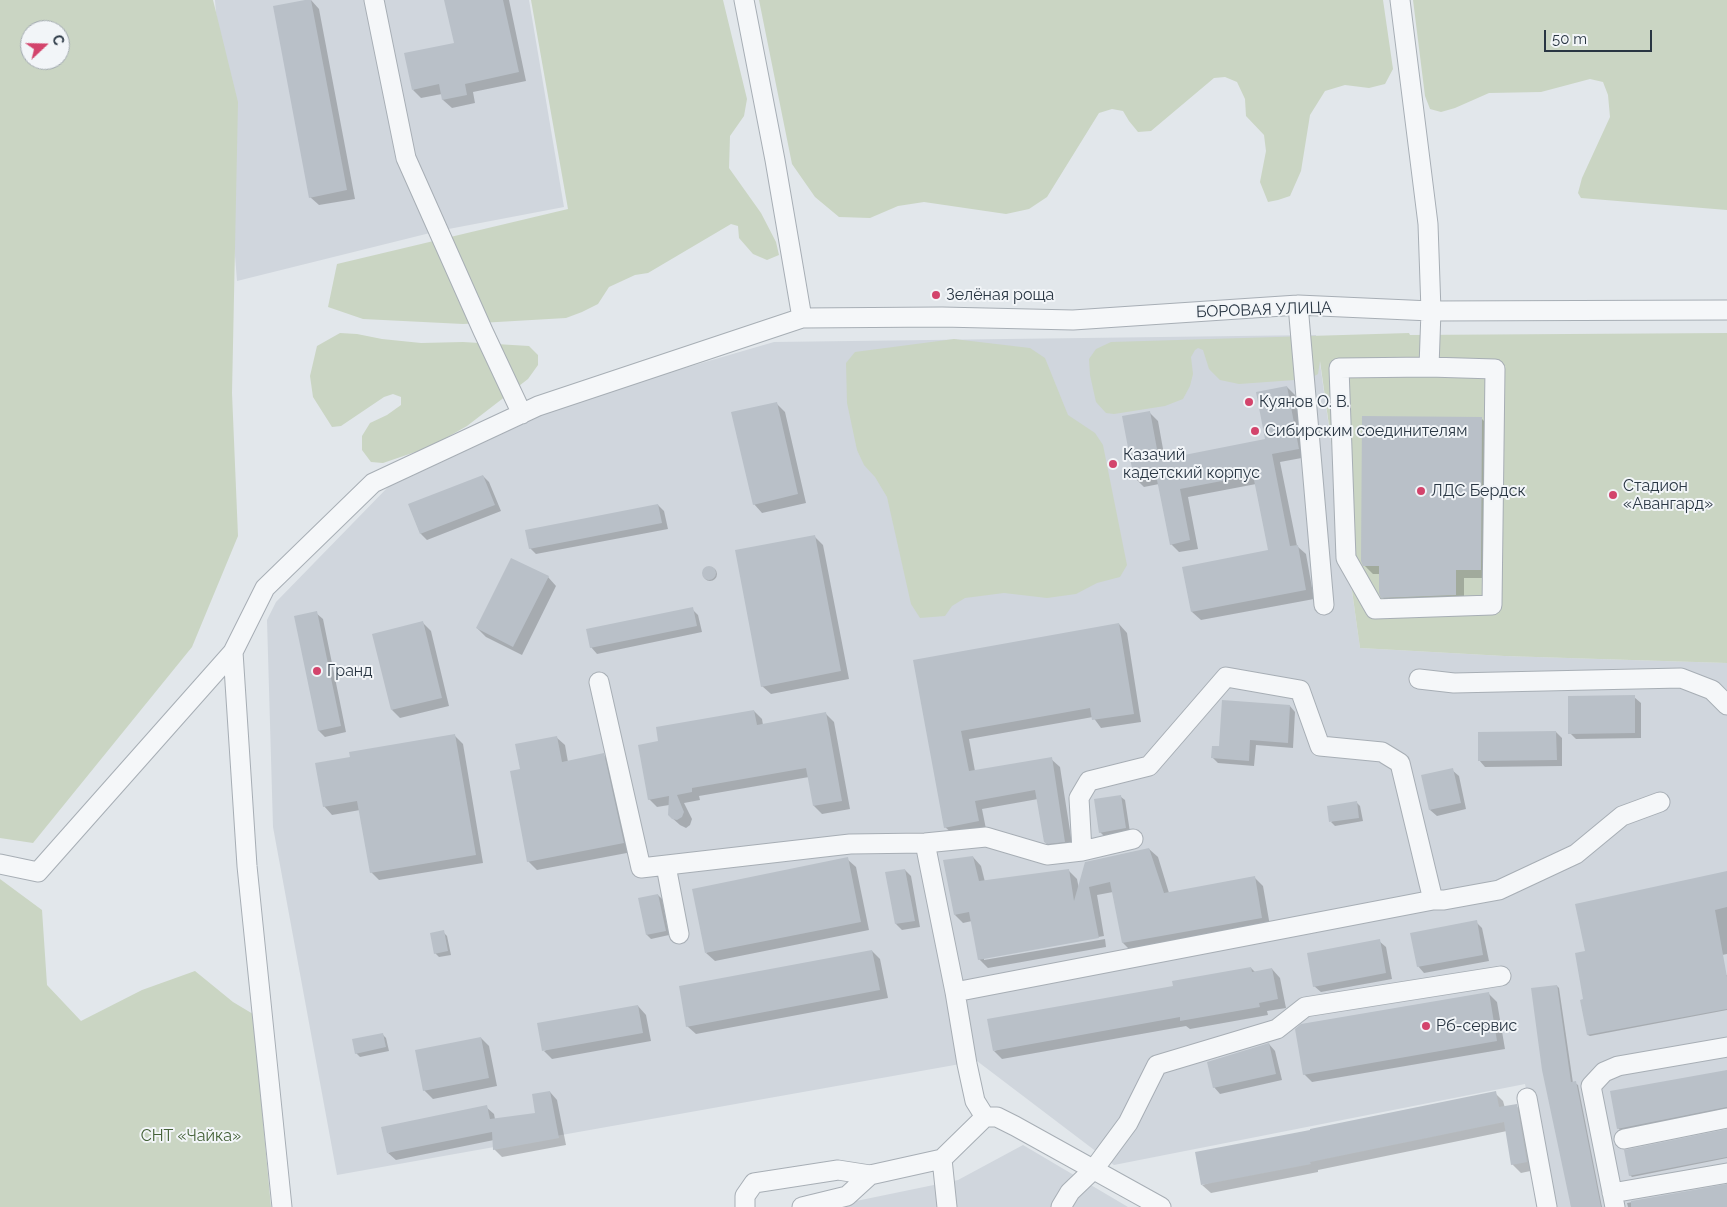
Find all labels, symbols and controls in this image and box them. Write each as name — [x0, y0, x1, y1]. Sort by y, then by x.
north arrow — [20, 20, 70, 70]
scale bar — [1547, 20, 1654, 52]
text: 50 m — [1552, 30, 1587, 48]
text: С — [49, 33, 67, 47]
place label: Зелёная роща — [946, 285, 1054, 305]
marker: Зелёная роща — [930, 289, 942, 301]
street label: БОРОВАЯ УЛИЦА — [1196, 298, 1332, 322]
place label: Куянов О. В. — [1259, 392, 1350, 412]
marker: Куянов О. В. — [1243, 396, 1255, 408]
place label: Сибирским соединителям — [1265, 421, 1467, 441]
marker: Сибирским соединителям — [1249, 425, 1261, 437]
place label: Казачий кадетский корпус — [1123, 445, 1260, 483]
marker: Казачий кадетский корпус — [1107, 458, 1119, 470]
place label: Стадион «Авангард» — [1623, 476, 1713, 514]
place label: ЛДС Бердск — [1431, 481, 1526, 501]
marker: ЛДС Бердск — [1415, 485, 1427, 497]
marker: Стадион «Авангард» — [1607, 489, 1619, 501]
place label: Гранд — [327, 661, 372, 681]
marker: Гранд — [311, 665, 323, 677]
place label: Рб-сервис — [1436, 1016, 1517, 1036]
marker: Рб-сервис — [1420, 1020, 1432, 1032]
park label: СНТ «Чайка» — [141, 1126, 241, 1146]

